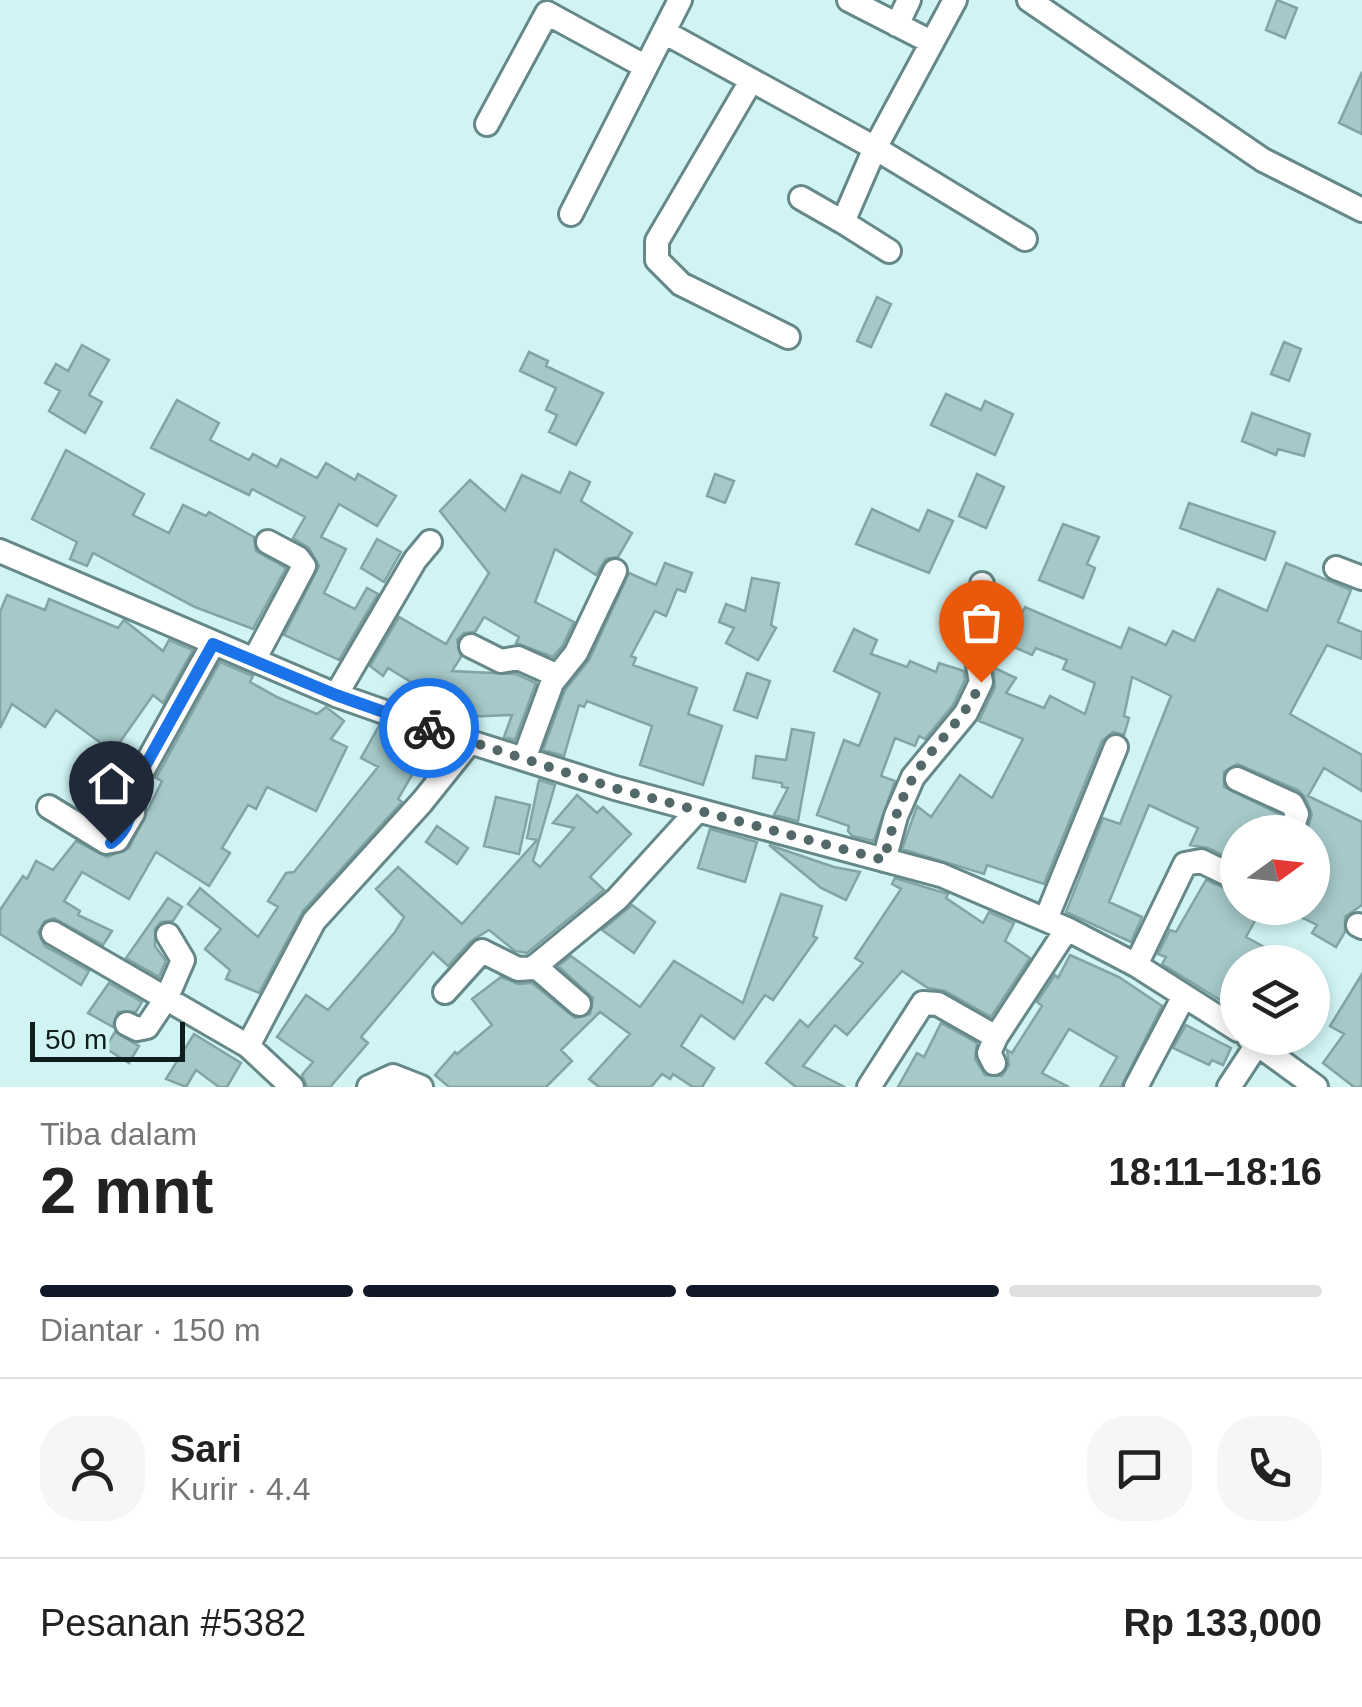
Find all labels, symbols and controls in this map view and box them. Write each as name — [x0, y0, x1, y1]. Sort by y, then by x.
pin — [939, 580, 1024, 683]
icon: bag — [954, 595, 1009, 650]
courier — [379, 678, 479, 778]
icon: bike — [402, 701, 457, 756]
pin — [69, 741, 154, 844]
icon: home — [84, 756, 139, 811]
north arrow — [1220, 815, 1330, 925]
map controls — [1220, 815, 1330, 1055]
button: layers — [1220, 945, 1330, 1055]
scale bar — [30, 1017, 185, 1062]
text: 50 m — [45, 1024, 107, 1055]
text: Tiba dalam — [40, 1116, 197, 1152]
text: 18:11–18:16 — [1109, 1151, 1322, 1193]
text: 2 mnt — [40, 1154, 213, 1227]
text: Diantar · 150 m — [40, 1312, 261, 1348]
button: person — [40, 1416, 145, 1521]
button: chat — [1087, 1416, 1192, 1521]
button: phone — [1217, 1416, 1322, 1521]
text: Sari — [170, 1428, 242, 1470]
text: Kurir · 4.4 — [170, 1471, 310, 1507]
text: Pesanan #5382 — [40, 1602, 306, 1644]
text: Rp 133,000 — [1123, 1602, 1322, 1644]

